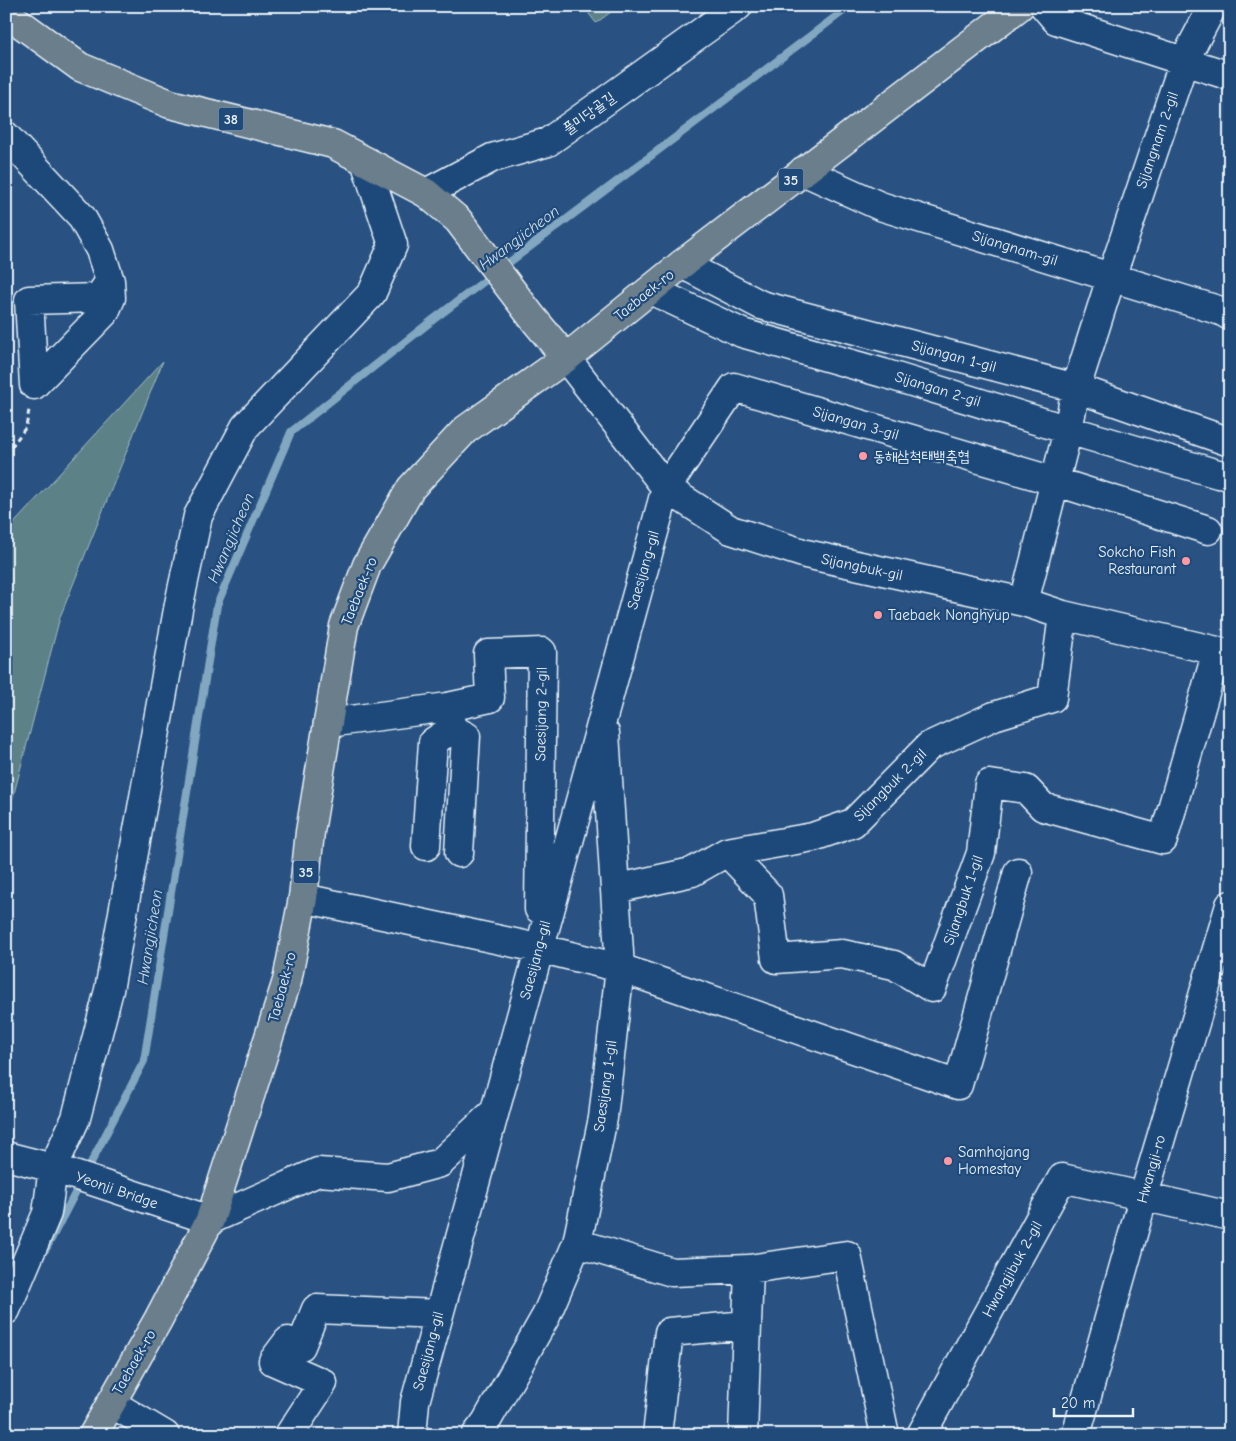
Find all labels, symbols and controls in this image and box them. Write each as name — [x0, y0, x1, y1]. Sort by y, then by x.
street label: 풀미당골길 — [559, 88, 619, 138]
street label: Sijangnam 2-gil — [1132, 89, 1182, 191]
road number: 38 — [218, 108, 244, 130]
road number: 35 — [778, 168, 804, 192]
water label: Hwangjicheon — [475, 202, 563, 274]
street label: Sijangnam-gil — [970, 226, 1060, 270]
street label: Taebaek-ro — [610, 265, 678, 325]
street label: Sijangan 1-gil — [910, 336, 998, 376]
street label: Sijangan 2-gil — [893, 367, 983, 411]
street label: Sijangan 3-gil — [811, 402, 901, 444]
place label: 동해삼척태백축협 — [873, 447, 970, 465]
marker: 동해삼척태백축협 — [857, 450, 869, 462]
water label: Hwangjicheon — [204, 490, 258, 586]
street label: Saesijang-gil — [623, 528, 663, 612]
place label: Sokcho Fish Restaurant — [1098, 543, 1177, 578]
street label: Sijangbuk-gil — [820, 550, 904, 584]
street label: Taebaek-ro — [337, 554, 381, 628]
marker: Sokcho Fish Restaurant — [1180, 555, 1192, 567]
place label: Taebaek Nonghyup — [888, 606, 1010, 624]
marker: Taebaek Nonghyup — [872, 609, 884, 621]
street label: Saesijang 2-gil — [531, 667, 551, 761]
street label: Sijangbuk 2-gil — [850, 745, 930, 825]
street label: Sijangbuk 1-gil — [939, 853, 987, 947]
road number: 35 — [294, 860, 318, 884]
water label: Hwangjicheon — [134, 888, 166, 986]
street label: Saesijang-gil — [516, 918, 554, 1002]
street label: Taebaek-ro — [264, 950, 300, 1024]
street label: Saesijang 1-gil — [590, 1039, 620, 1133]
street label: Hwangji-ro — [1133, 1133, 1169, 1205]
place label: Samhojang Homestay — [958, 1143, 1030, 1178]
marker: Samhojang Homestay — [942, 1155, 954, 1167]
street label: Yeonji Bridge — [74, 1168, 161, 1213]
street label: Hwangjibuk 2-gil — [978, 1218, 1046, 1320]
street label: Saesijang-gil — [409, 1309, 447, 1393]
street label: Taebaek-ro — [108, 1326, 160, 1398]
scale bar — [1054, 1386, 1132, 1418]
text: 20 m — [1061, 1394, 1095, 1412]

